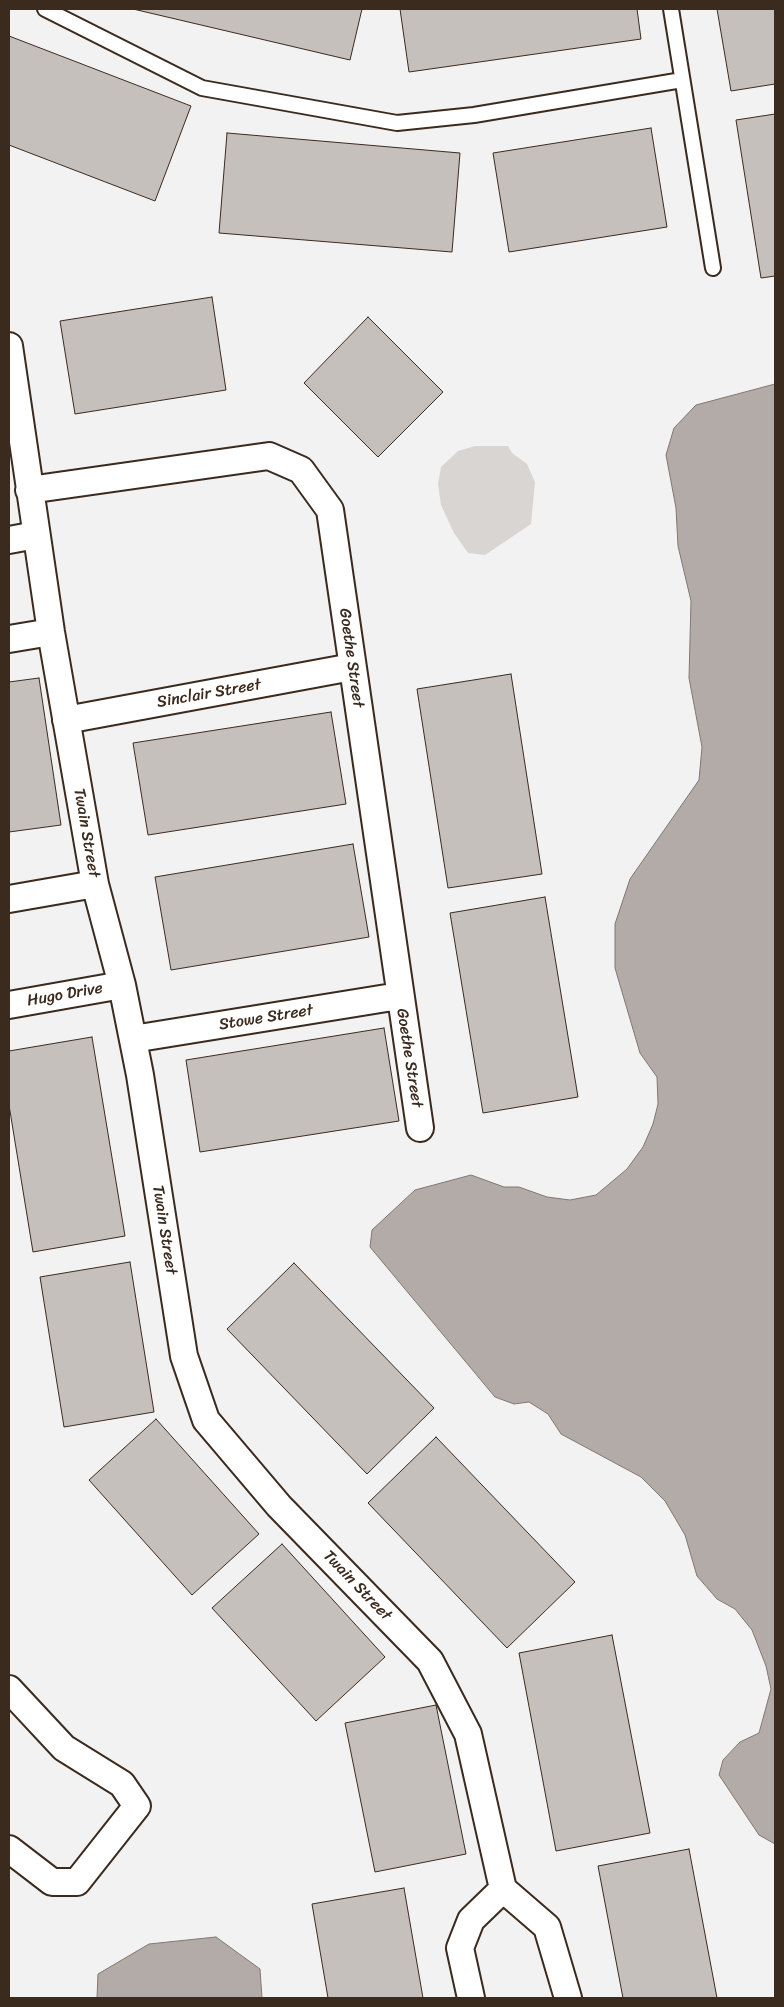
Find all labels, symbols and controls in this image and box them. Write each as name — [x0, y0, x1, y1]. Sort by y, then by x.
street label: Goethe Street — [335, 607, 367, 709]
street label: Sinclair Street — [155, 675, 263, 713]
street label: Twain Street — [69, 787, 103, 879]
street label: Hugo Drive — [26, 979, 104, 1011]
street label: Stowe Street — [218, 1001, 314, 1035]
street label: Goethe Street — [392, 1007, 426, 1109]
street label: Twain Street — [147, 1184, 181, 1276]
street label: Twain Street — [319, 1547, 395, 1625]

